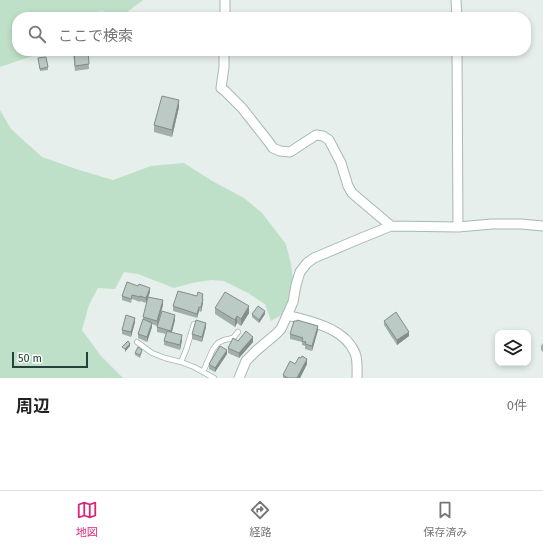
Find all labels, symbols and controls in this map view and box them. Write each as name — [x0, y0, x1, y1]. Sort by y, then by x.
search box — [12, 12, 531, 56]
icon: search — [26, 23, 48, 45]
text: ここで検索 — [58, 27, 133, 45]
map controls — [495, 330, 531, 366]
button: layers — [495, 330, 531, 366]
scale bar — [12, 350, 88, 369]
text: 50 m — [18, 352, 42, 365]
text: 周辺 — [16, 396, 50, 417]
text: 0件 — [507, 398, 527, 413]
tab: 地図 — [76, 499, 98, 539]
tab: 経路 — [249, 499, 271, 539]
tab: 保存済み — [423, 499, 467, 539]

